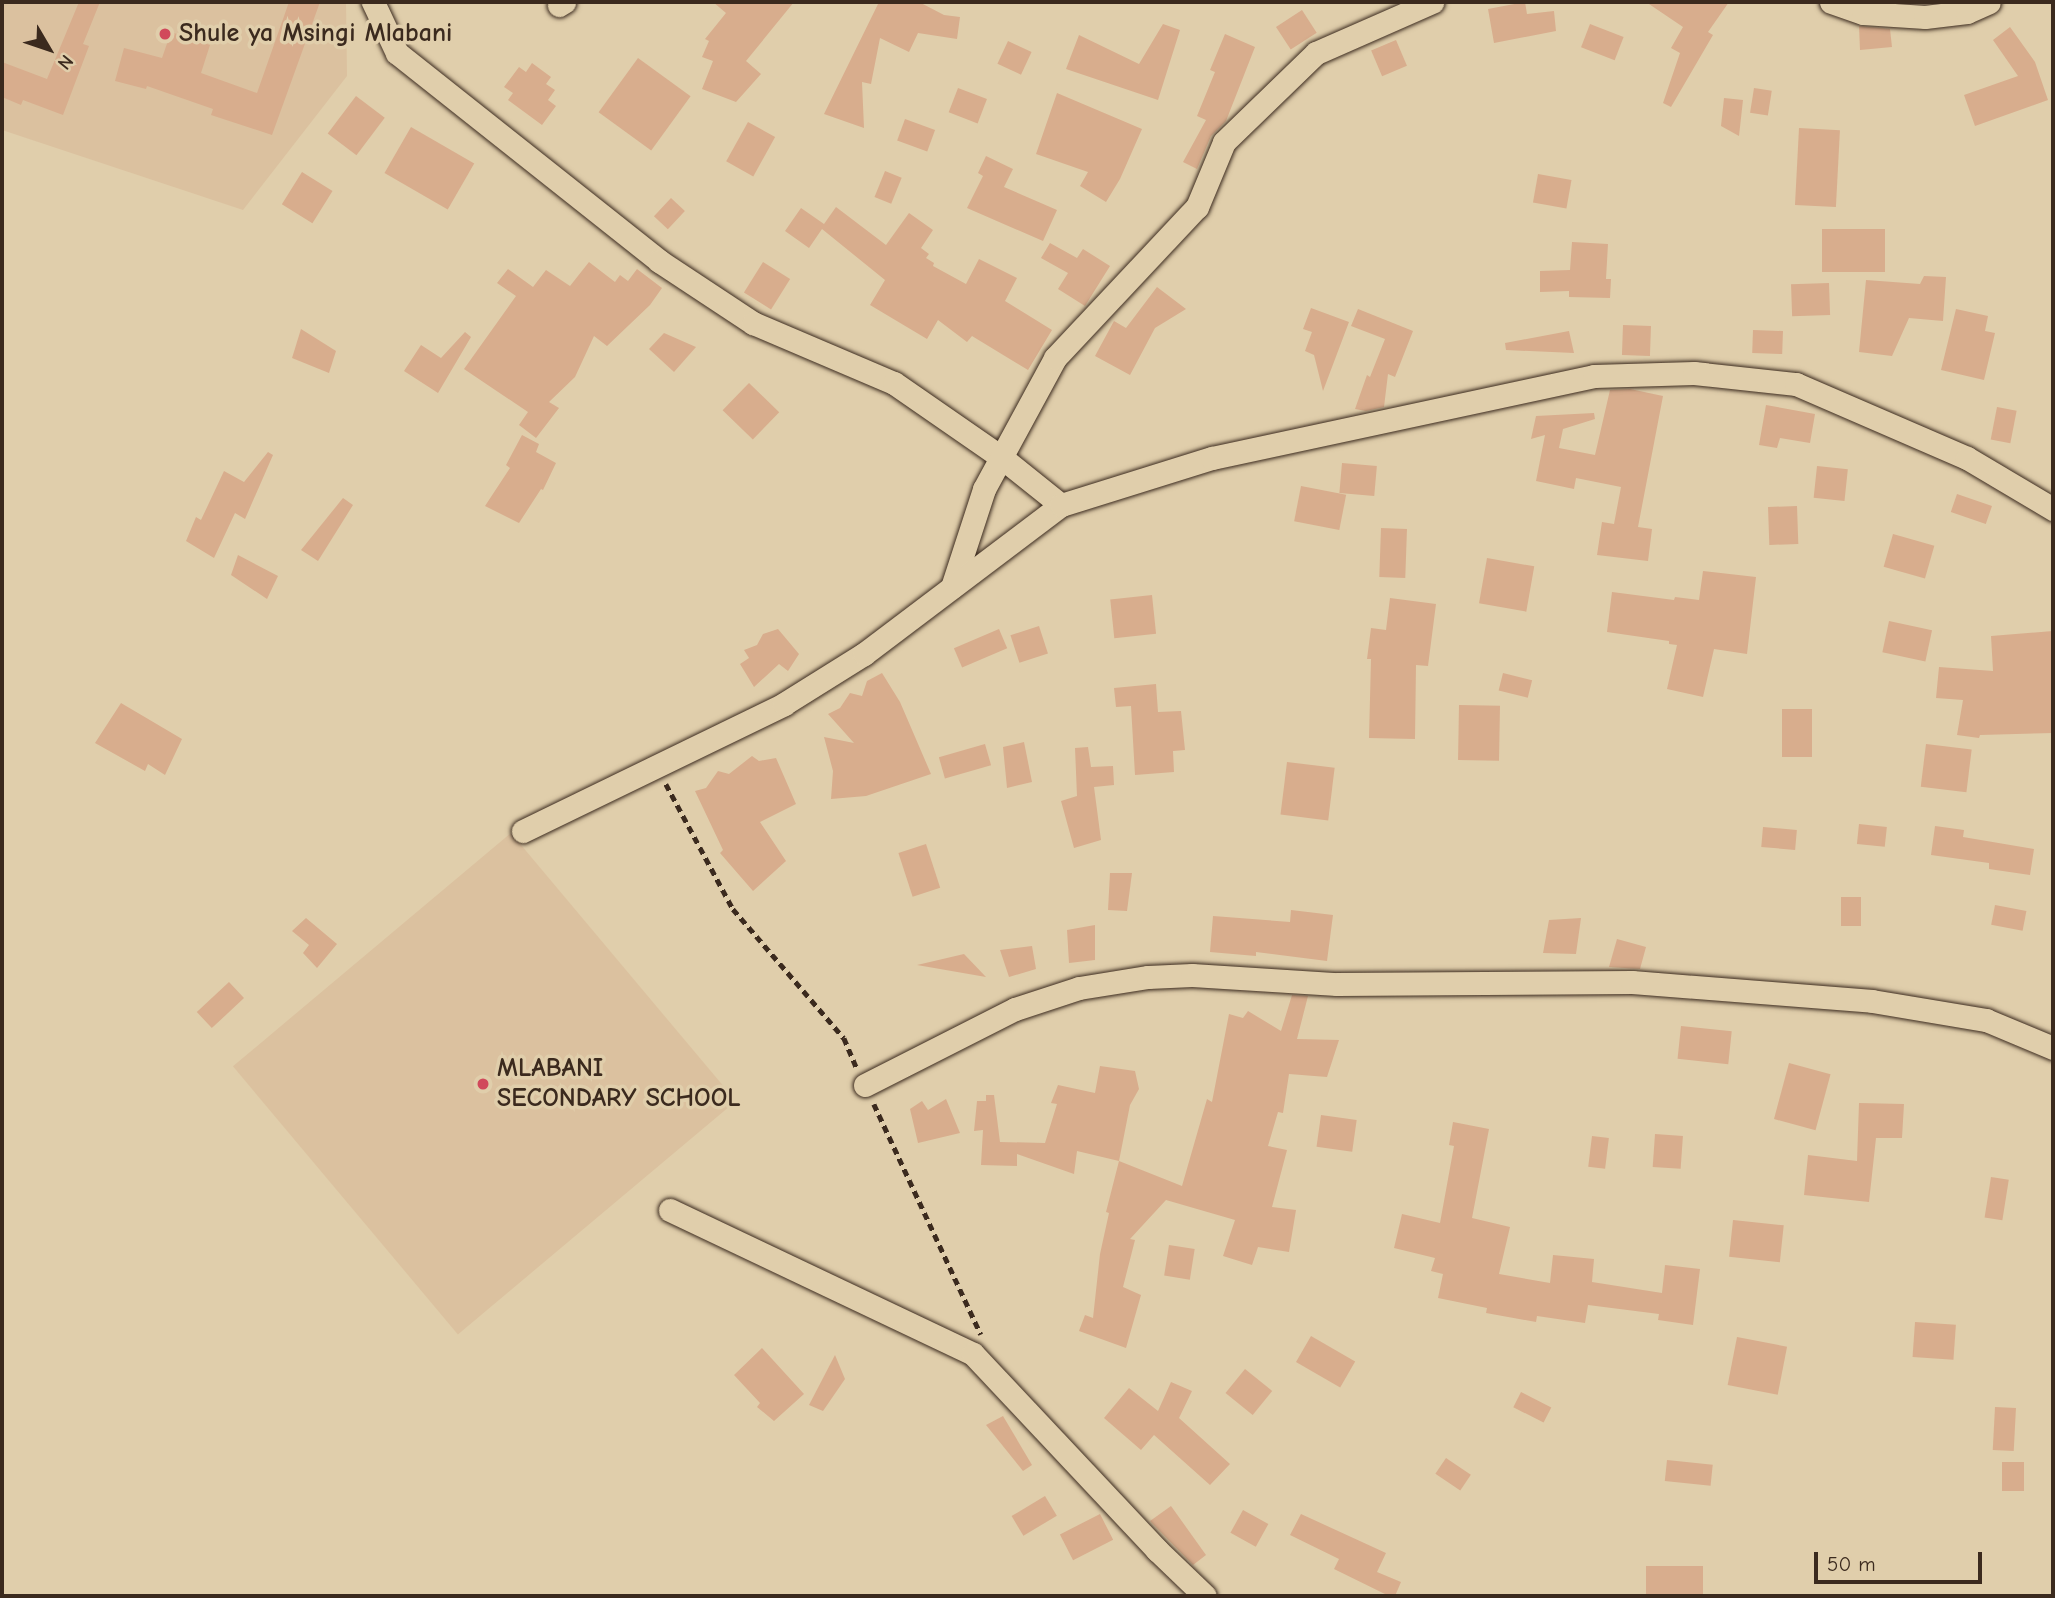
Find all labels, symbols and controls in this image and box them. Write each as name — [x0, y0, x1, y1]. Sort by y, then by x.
north arrow — [14, 14, 84, 84]
place label: Shule ya Msingi Mlabani — [179, 18, 452, 50]
marker: Shule ya Msingi Mlabani — [157, 26, 173, 42]
text: N — [53, 50, 78, 74]
place label: MLABANI SECONDARY SCHOOL — [497, 1053, 741, 1114]
marker: MLABANI SECONDARY SCHOOL — [475, 1076, 491, 1092]
scale bar — [1817, 1538, 1985, 1582]
text: 50 m — [1827, 1552, 1876, 1576]

